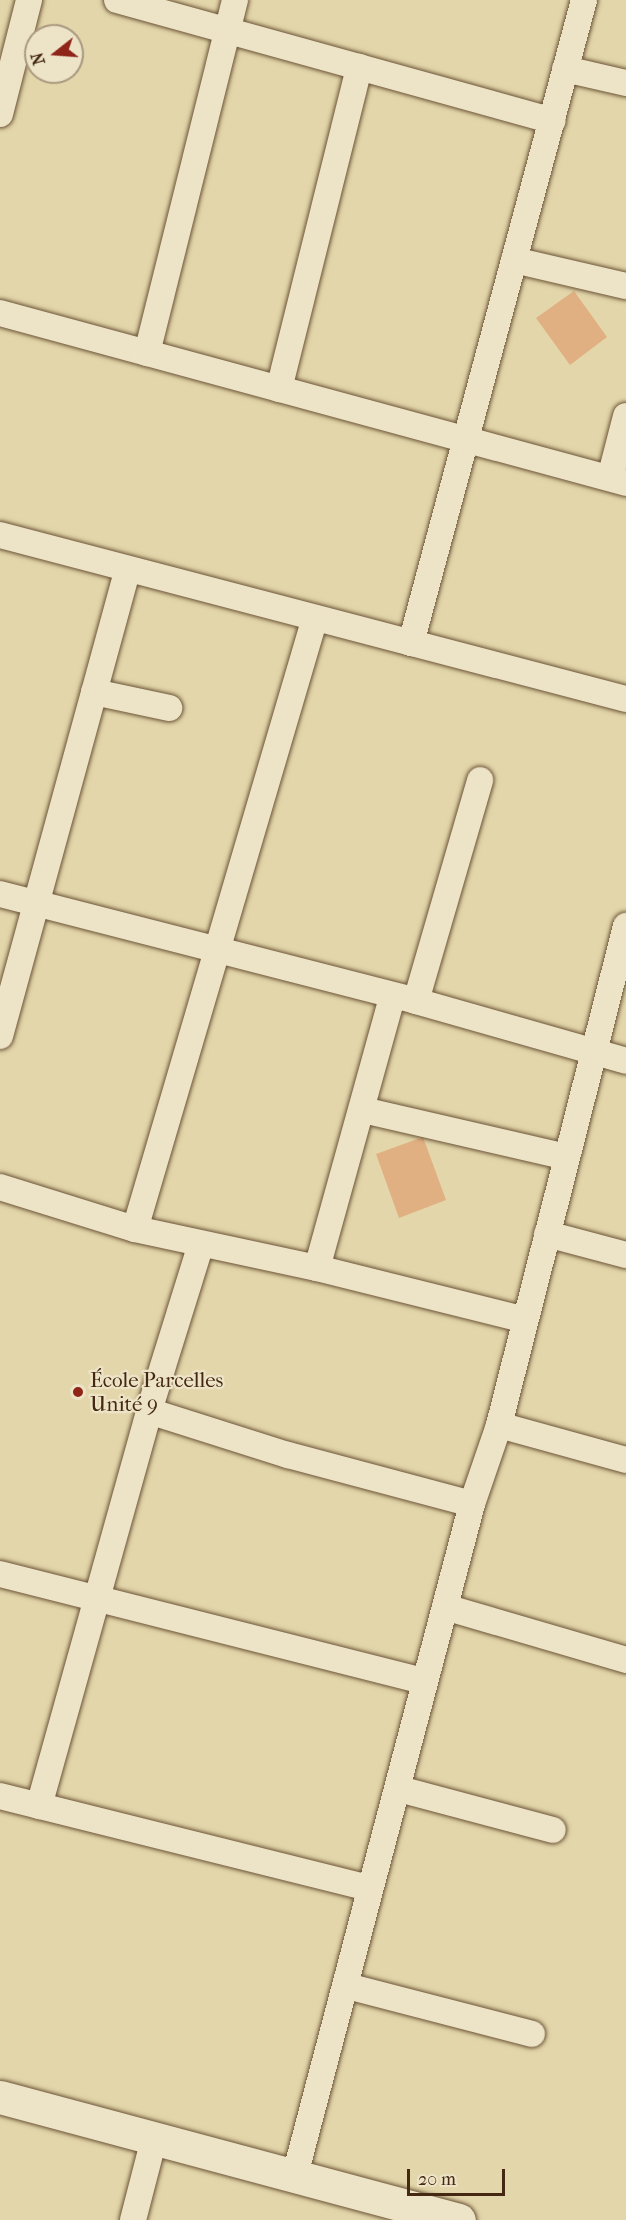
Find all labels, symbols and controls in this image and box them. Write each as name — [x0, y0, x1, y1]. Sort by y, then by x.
north arrow — [24, 24, 84, 84]
text: N — [27, 50, 49, 67]
place label: École Parcelles Unité 9 — [90, 1367, 223, 1417]
marker: École Parcelles Unité 9 — [71, 1385, 85, 1399]
scale bar — [410, 2157, 508, 2195]
text: 20 m — [418, 2169, 456, 2190]

